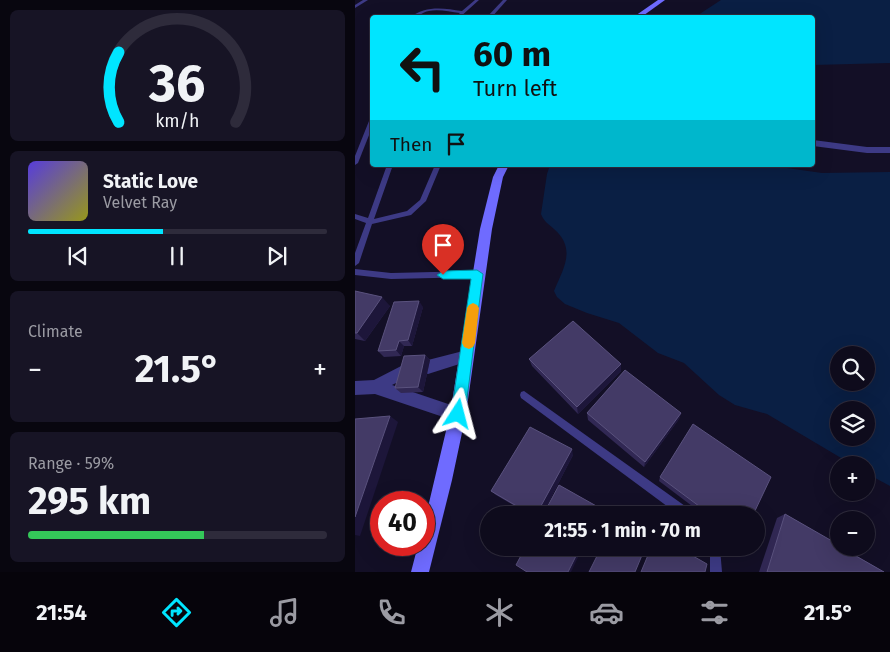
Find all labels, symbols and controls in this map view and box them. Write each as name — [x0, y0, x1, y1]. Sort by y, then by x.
text: 60 m — [473, 33, 551, 75]
icon: left — [390, 35, 455, 100]
text: 36 — [148, 52, 206, 115]
text: Turn left — [473, 75, 557, 102]
text: km/h — [155, 110, 200, 132]
icon: arrive — [442, 130, 470, 158]
text: Then — [390, 133, 432, 156]
text: Static Love — [103, 170, 198, 193]
text: Velvet Ray — [103, 193, 177, 212]
pin — [422, 224, 464, 275]
icon: arrive — [429, 231, 457, 259]
icon: previous — [64, 242, 92, 270]
icon: pause — [163, 242, 191, 270]
icon: next — [263, 242, 291, 270]
text: Climate — [28, 322, 83, 341]
text: 21.5° — [135, 346, 220, 392]
map controls — [830, 346, 875, 556]
button: search — [830, 346, 875, 391]
text: − — [28, 353, 42, 386]
text: + — [313, 353, 327, 386]
position arrow — [431, 387, 483, 439]
button: layers — [830, 401, 875, 446]
text: Range · 59% — [28, 454, 114, 473]
button: + — [830, 456, 875, 501]
text: 295 km — [28, 478, 151, 524]
speed limit sign: 40 — [370, 491, 435, 556]
button: − — [830, 511, 875, 556]
text: 21:55 · 1 min · 70 m — [544, 519, 701, 542]
icon: directions — [159, 595, 194, 630]
icon: music — [267, 595, 302, 630]
icon: phone — [374, 595, 409, 630]
icon: climate — [482, 595, 517, 630]
icon: car — [589, 595, 624, 630]
icon: filters — [697, 595, 732, 630]
text: 21:54 — [36, 599, 87, 626]
text: 21.5° — [804, 599, 854, 626]

